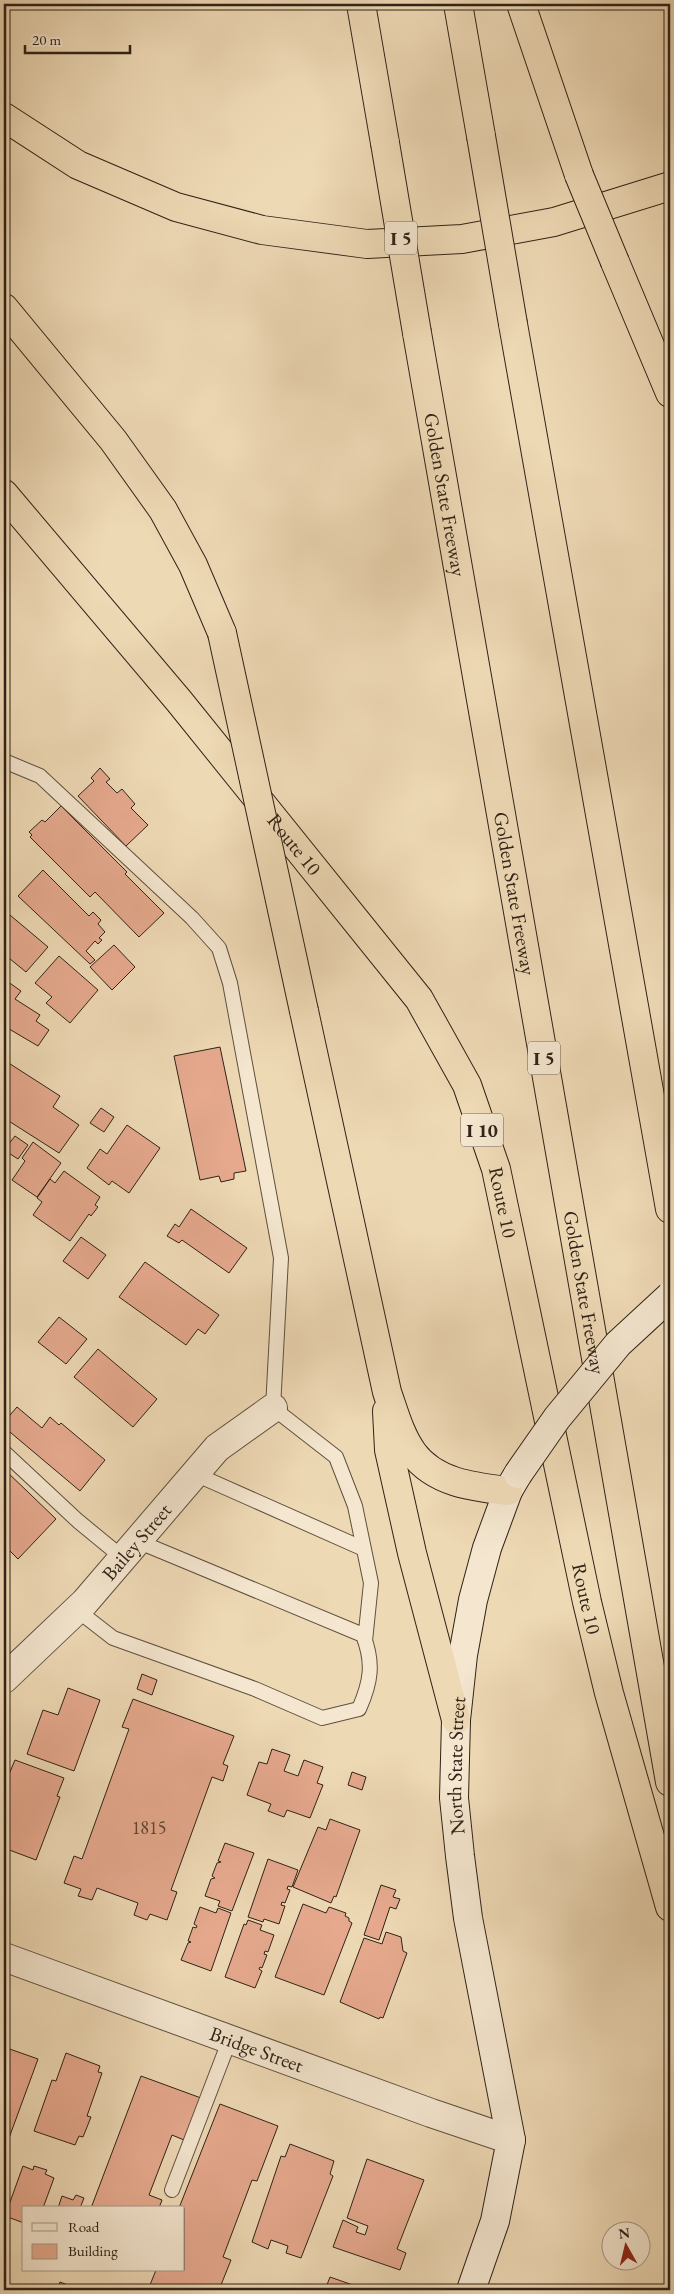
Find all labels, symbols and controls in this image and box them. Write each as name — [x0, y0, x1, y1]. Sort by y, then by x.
scale bar — [25, 22, 130, 54]
text: 20 m — [32, 30, 61, 49]
road number: I 5 — [385, 222, 417, 254]
street label: Golden State Freeway — [418, 411, 472, 579]
street label: Route 10 — [262, 808, 327, 881]
street label: Golden State Freeway — [488, 810, 542, 978]
road number: I 5 — [528, 1042, 560, 1074]
road number: I 10 — [461, 1114, 503, 1146]
street label: Route 10 — [483, 1164, 523, 1241]
street label: Golden State Freeway — [557, 1209, 612, 1376]
street label: Bailey Street — [96, 1497, 177, 1586]
street label: Route 10 — [566, 1561, 607, 1637]
street label: North State Street — [441, 1694, 472, 1836]
house number: 1815 — [132, 1816, 166, 1839]
street label: Bridge Street — [206, 2020, 308, 2079]
legend — [22, 2206, 185, 2272]
text: Road — [68, 2217, 100, 2236]
north arrow — [602, 2222, 652, 2272]
text: N — [617, 2223, 632, 2243]
text: Building — [68, 2241, 118, 2260]

